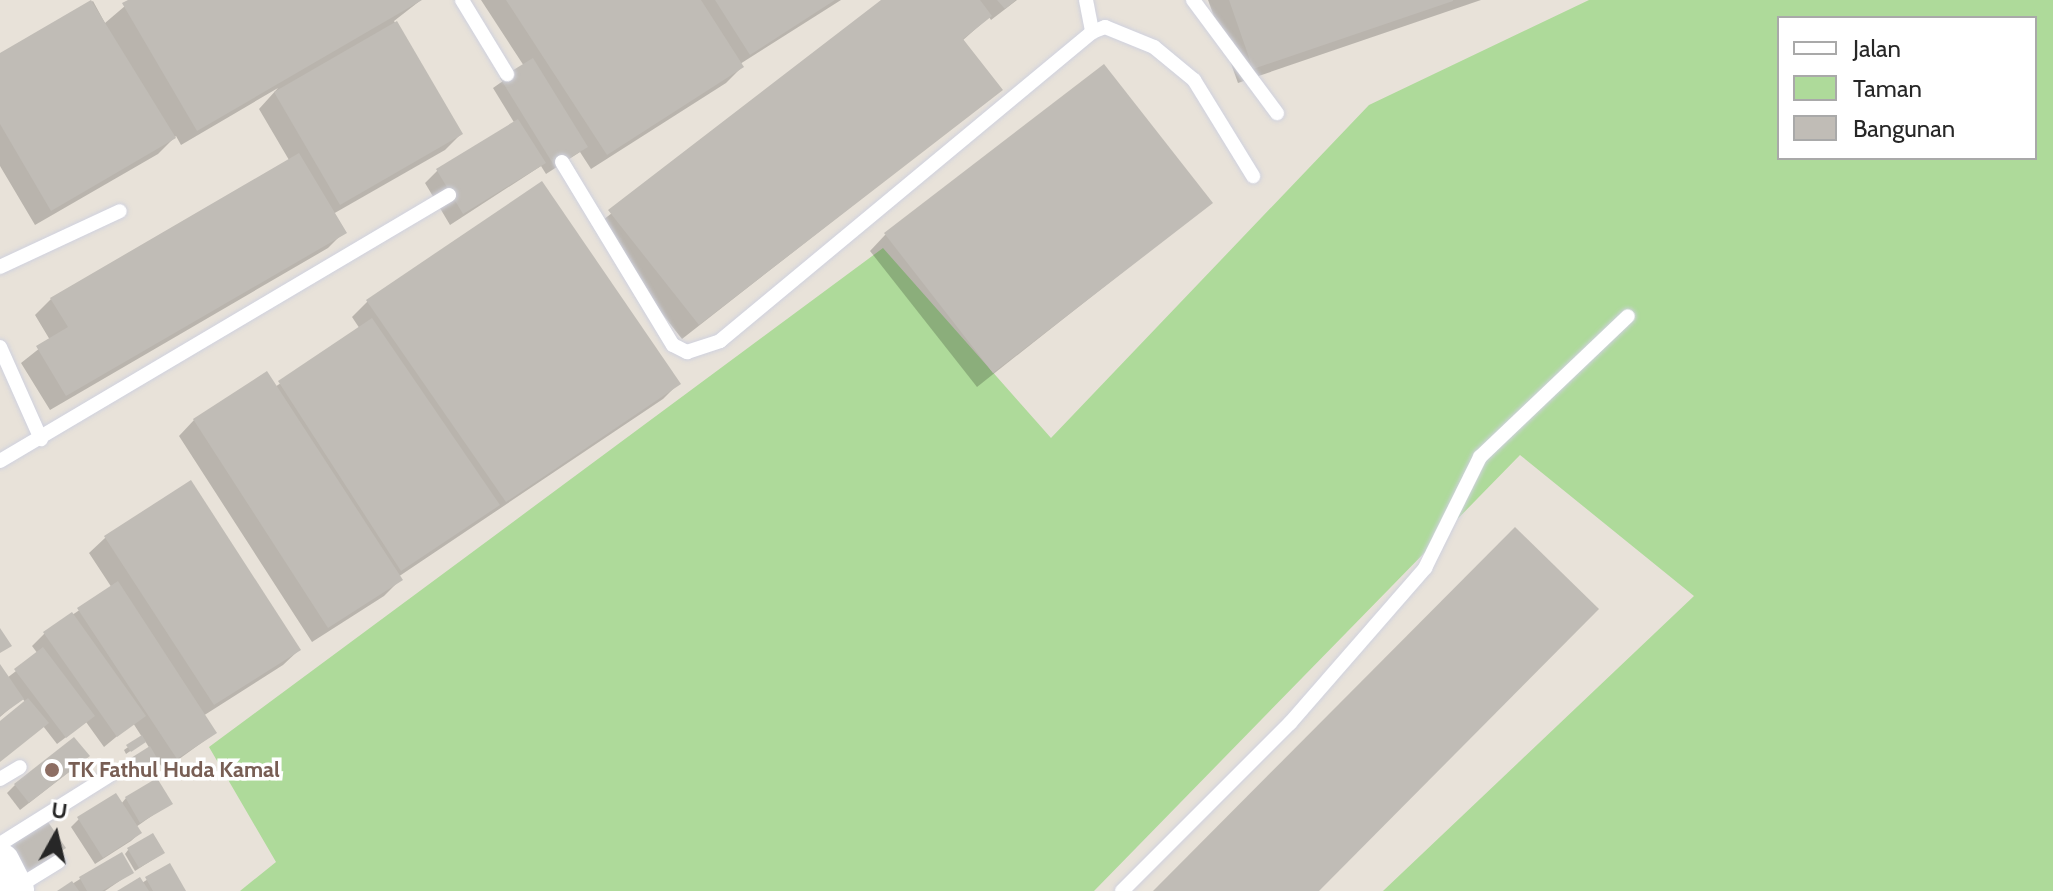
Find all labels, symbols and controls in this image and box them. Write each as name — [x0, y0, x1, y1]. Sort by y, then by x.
legend — [1777, 16, 2037, 160]
text: Jalan — [1853, 34, 1901, 63]
text: Taman — [1853, 74, 1922, 103]
text: Bangunan — [1853, 114, 1955, 143]
place label: TK Fathul Huda Kamal — [68, 757, 280, 783]
marker: TK Fathul Huda Kamal — [43, 761, 61, 779]
north arrow — [16, 795, 96, 875]
text: U — [50, 796, 69, 825]

